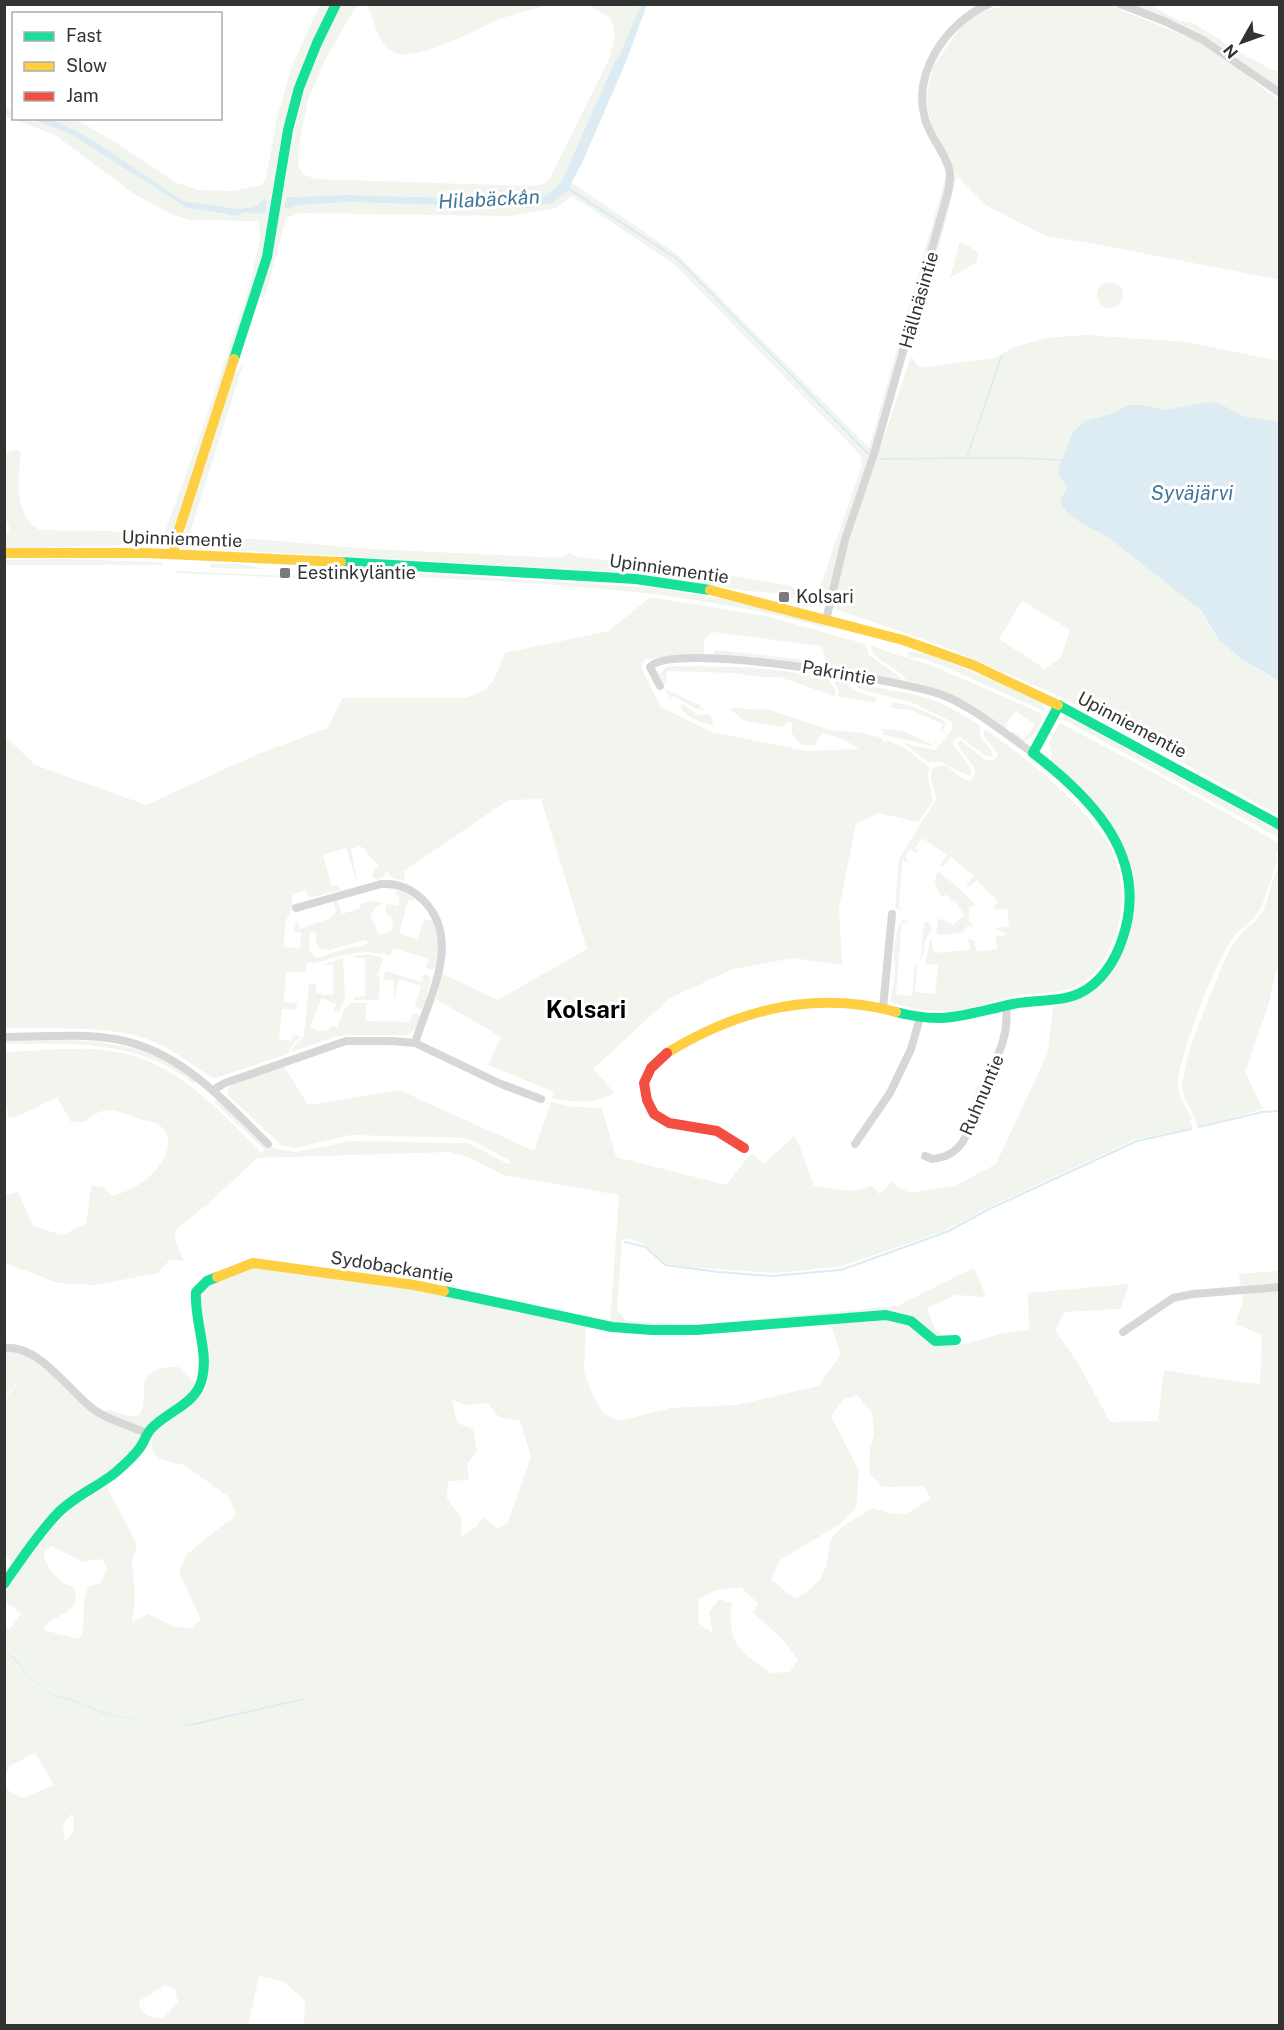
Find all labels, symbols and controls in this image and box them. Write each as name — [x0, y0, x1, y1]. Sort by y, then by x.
legend — [12, 12, 222, 120]
north arrow — [1212, 12, 1272, 72]
text: Fast — [66, 25, 102, 46]
text: N — [1220, 40, 1242, 62]
text: Slow — [66, 55, 107, 76]
text: Jam — [66, 85, 99, 106]
water label: Hilabäckån — [438, 184, 540, 214]
street label: Hällnäsintie — [895, 249, 942, 351]
water label: Syväjärvi — [1151, 481, 1233, 505]
street label: Upinniementie — [121, 526, 243, 551]
street label: Upinniementie — [608, 550, 730, 587]
place label: Eestinkyläntie — [297, 562, 416, 583]
marker: Eestinkyläntie — [278, 566, 292, 580]
place label: Kolsari — [796, 586, 854, 607]
marker: Kolsari — [777, 590, 791, 604]
street label: Pakrintie — [801, 656, 878, 689]
street label: Upinniementie — [1074, 687, 1190, 762]
district label: Kolsari — [546, 995, 626, 1023]
street label: Ruhnuntie — [955, 1051, 1008, 1138]
street label: Sydobackantie — [329, 1246, 455, 1287]

